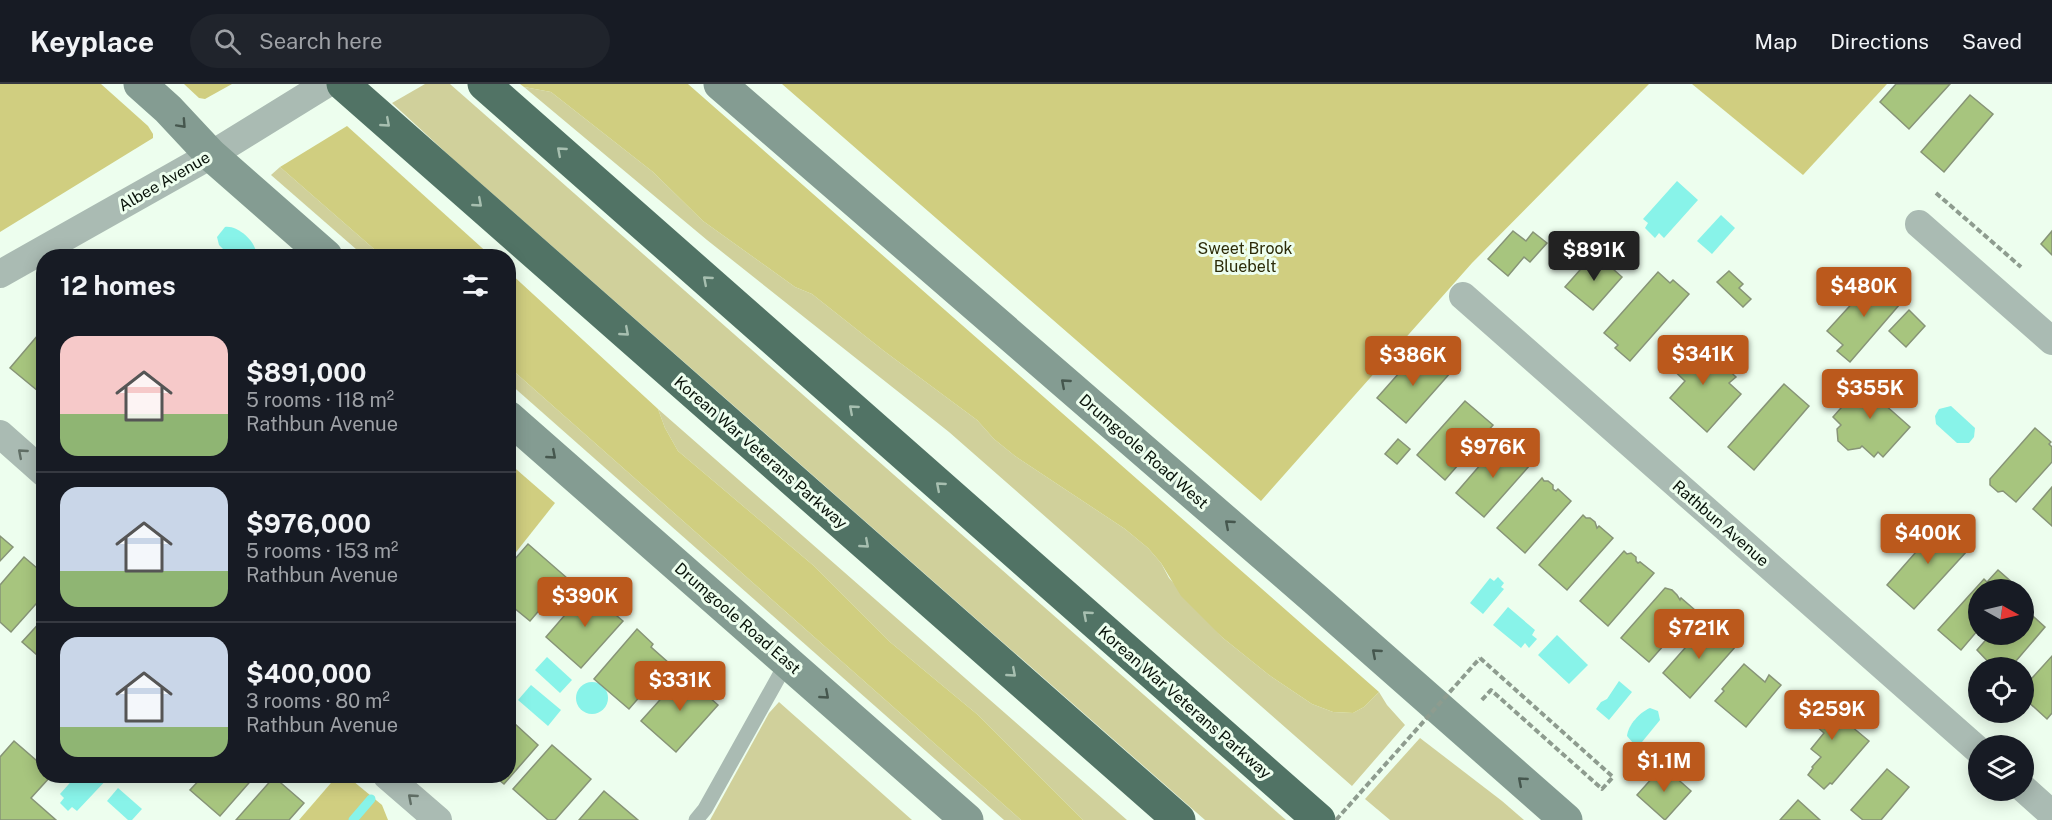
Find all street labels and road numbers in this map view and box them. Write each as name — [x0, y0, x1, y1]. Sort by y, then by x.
street label: Albee Avenue — [115, 148, 213, 215]
street label: Korean War Veterans Parkway — [670, 372, 851, 533]
street label: Drumgoole Road West — [1075, 390, 1212, 513]
street label: Rathbun Avenue — [1669, 476, 1773, 570]
street label: Drumgoole Road East — [671, 559, 804, 678]
street label: Korean War Veterans Parkway — [1094, 622, 1275, 783]

